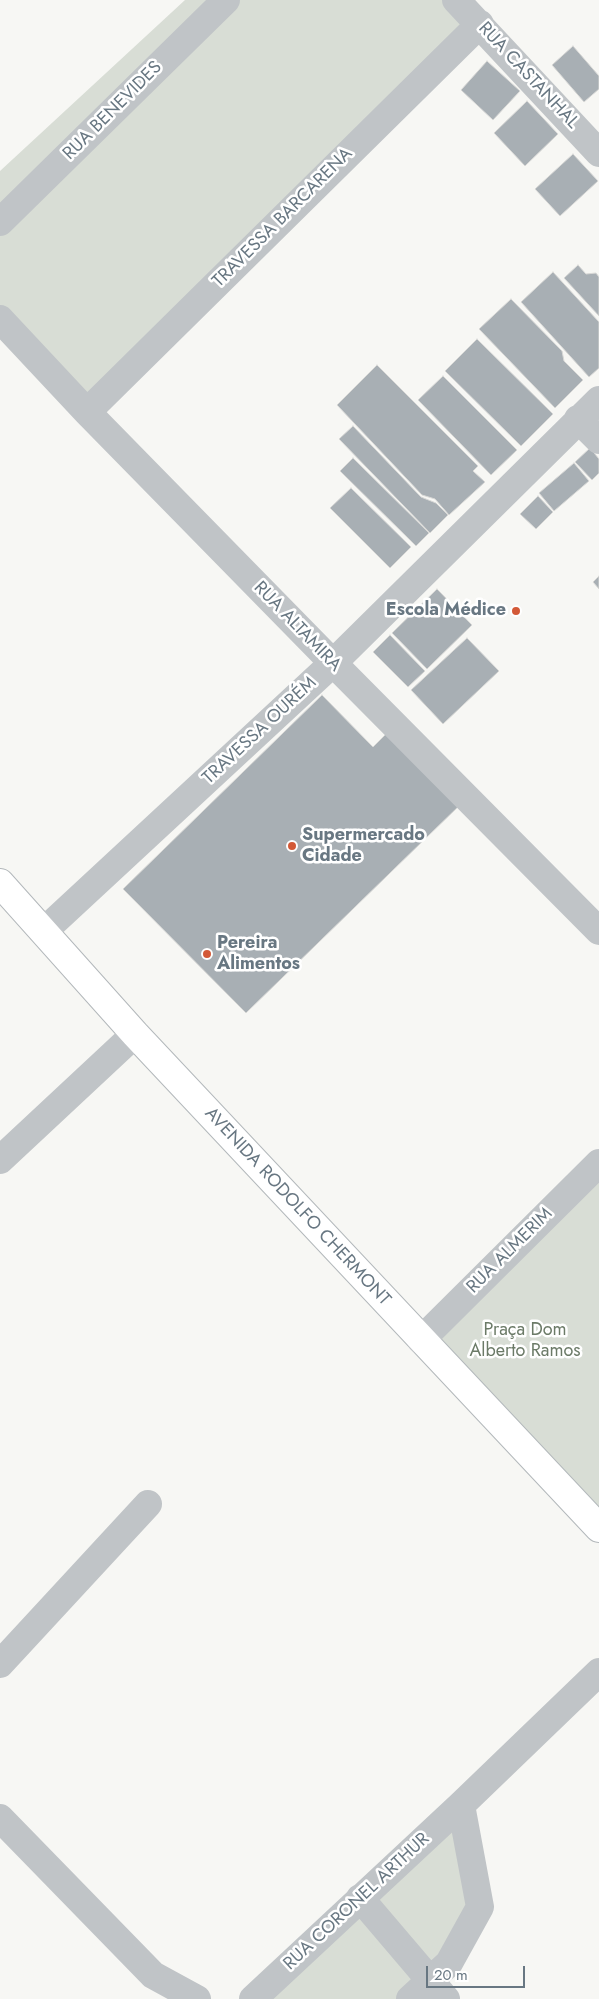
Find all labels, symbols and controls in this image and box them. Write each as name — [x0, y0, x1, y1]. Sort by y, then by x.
street label: RUA CASTANHAL — [473, 18, 583, 134]
street label: RUA BENEVIDES — [59, 57, 167, 165]
street label: TRAVESSA BARCARENA — [209, 144, 357, 292]
street label: RUA ALTAMIRA — [249, 578, 345, 676]
place label: Escola Médice — [386, 600, 506, 622]
marker: Escola Médice — [510, 605, 522, 617]
street label: TRAVESSA OURÉM — [199, 673, 321, 789]
place label: Supermercado Cidade — [302, 825, 425, 868]
marker: Supermercado Cidade — [286, 840, 298, 852]
place label: Pereira Alimentos — [217, 933, 300, 976]
marker: Pereira Alimentos — [201, 948, 213, 960]
street label: AVENIDA RODOLFO CHERMONT — [199, 1103, 395, 1311]
street label: RUA ALMERIM — [463, 1204, 557, 1298]
park label: Praça Dom Alberto Ramos — [469, 1320, 581, 1362]
street label: RUA CORONEL ARTHUR — [280, 1829, 434, 1975]
scale bar — [429, 1956, 528, 1988]
text: 20 m — [434, 1964, 468, 1986]

